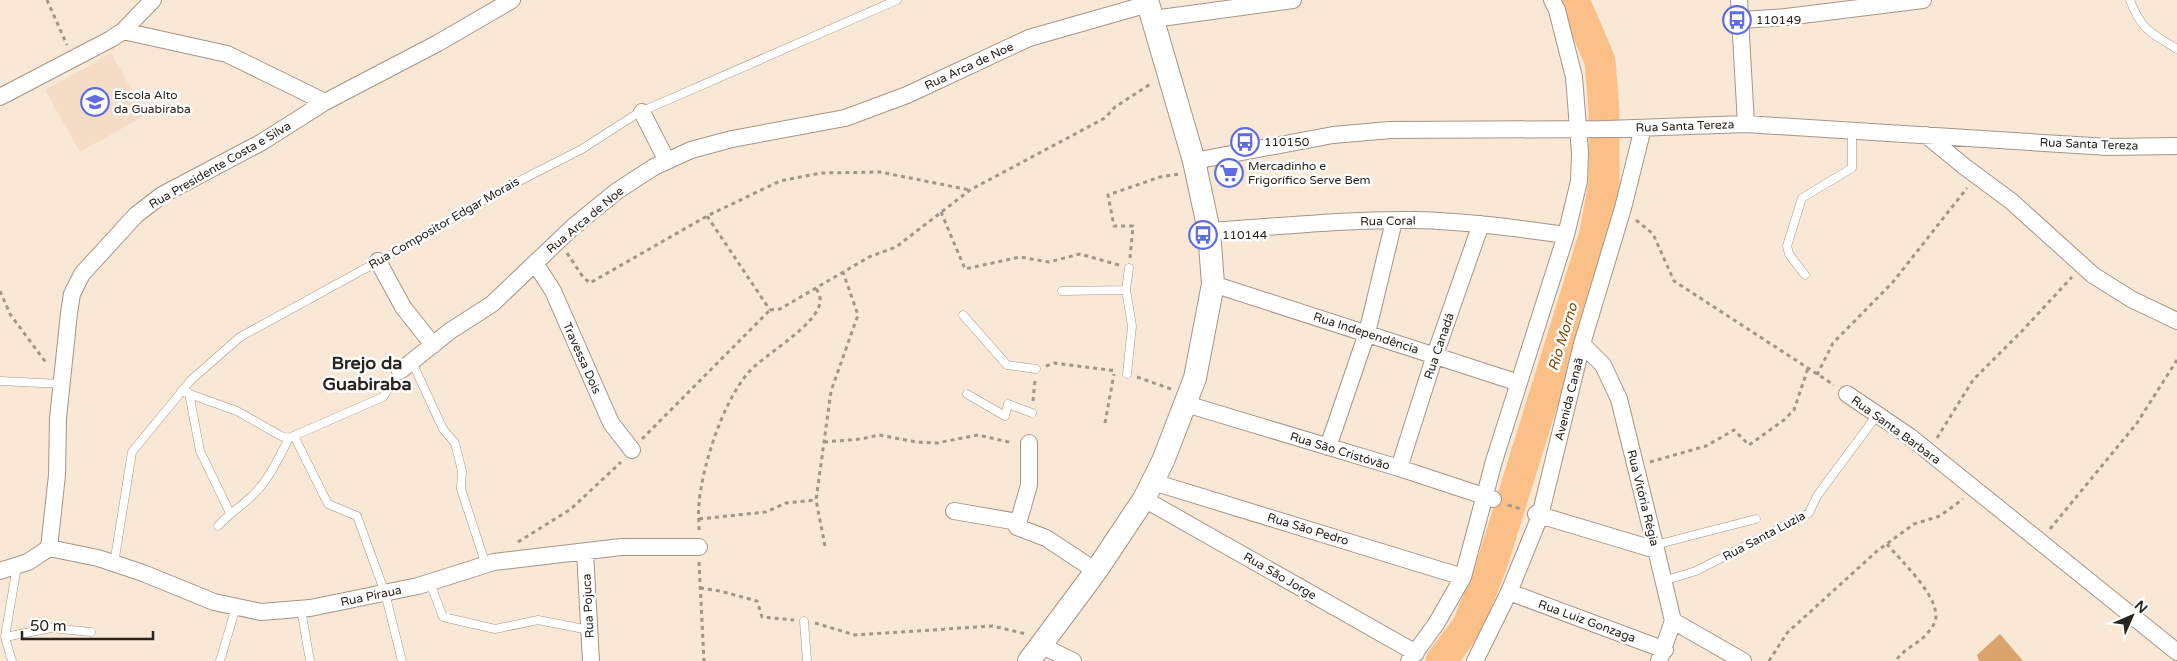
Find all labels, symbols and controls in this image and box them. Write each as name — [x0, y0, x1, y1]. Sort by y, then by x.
bus stop icon: 110149 — [1722, 5, 1752, 35]
place label: 110149 — [1756, 13, 1801, 27]
street label: Rua Arca de Noe — [922, 39, 1016, 93]
school or university icon: Escola Alto da Guabiraba — [80, 87, 110, 117]
place label: Escola Alto da Guabiraba — [114, 88, 191, 116]
street label: Rua Santa Tereza — [1635, 117, 1735, 135]
street label: Rua Presidente Costa e Silva — [147, 119, 293, 211]
bus stop icon: 110150 — [1230, 127, 1260, 157]
place label: 110150 — [1264, 135, 1310, 149]
street label: Rua Santa Tereza — [2039, 135, 2139, 153]
supermarket icon: Mercadinho e Frigorífico Serve Bem — [1214, 158, 1244, 188]
place label: Mercadinho e Frigorífico Serve Bem — [1248, 159, 1370, 187]
street label: Rua Compositor Edgar Morais — [366, 174, 522, 272]
street label: Rua Arca de Noe — [544, 184, 627, 256]
street label: Rua Coral — [1360, 214, 1416, 228]
bus stop icon: 110144 — [1188, 220, 1218, 250]
place label: 110144 — [1222, 228, 1268, 242]
water label: Rio Morno — [1545, 300, 1582, 373]
street label: Rua Independência — [1311, 309, 1421, 357]
street label: Rua Canadá — [1421, 311, 1457, 381]
street label: Travessa Dois — [560, 320, 604, 396]
district label: Brejo da Guabiraba — [322, 352, 412, 395]
street label: Avenida Canaã — [1552, 356, 1586, 442]
street label: Rua Santa Barbara — [1849, 393, 1943, 467]
street label: Rua São Cristóvão — [1288, 429, 1392, 473]
street label: Rua Vitória Régia — [1624, 448, 1662, 548]
street label: Rua Santa Luzia — [1720, 508, 1808, 564]
street label: Rua São Pedro — [1266, 510, 1350, 548]
street label: Rua São Jorge — [1241, 549, 1319, 603]
street label: Rua Pojuca — [579, 573, 597, 639]
street label: Rua Piraua — [339, 583, 403, 609]
north arrow — [2107, 591, 2157, 641]
street label: Rua Luiz Gonzaga — [1536, 597, 1638, 645]
text: N — [2131, 597, 2151, 617]
scale bar — [22, 608, 154, 640]
text: 50 m — [30, 617, 67, 635]

